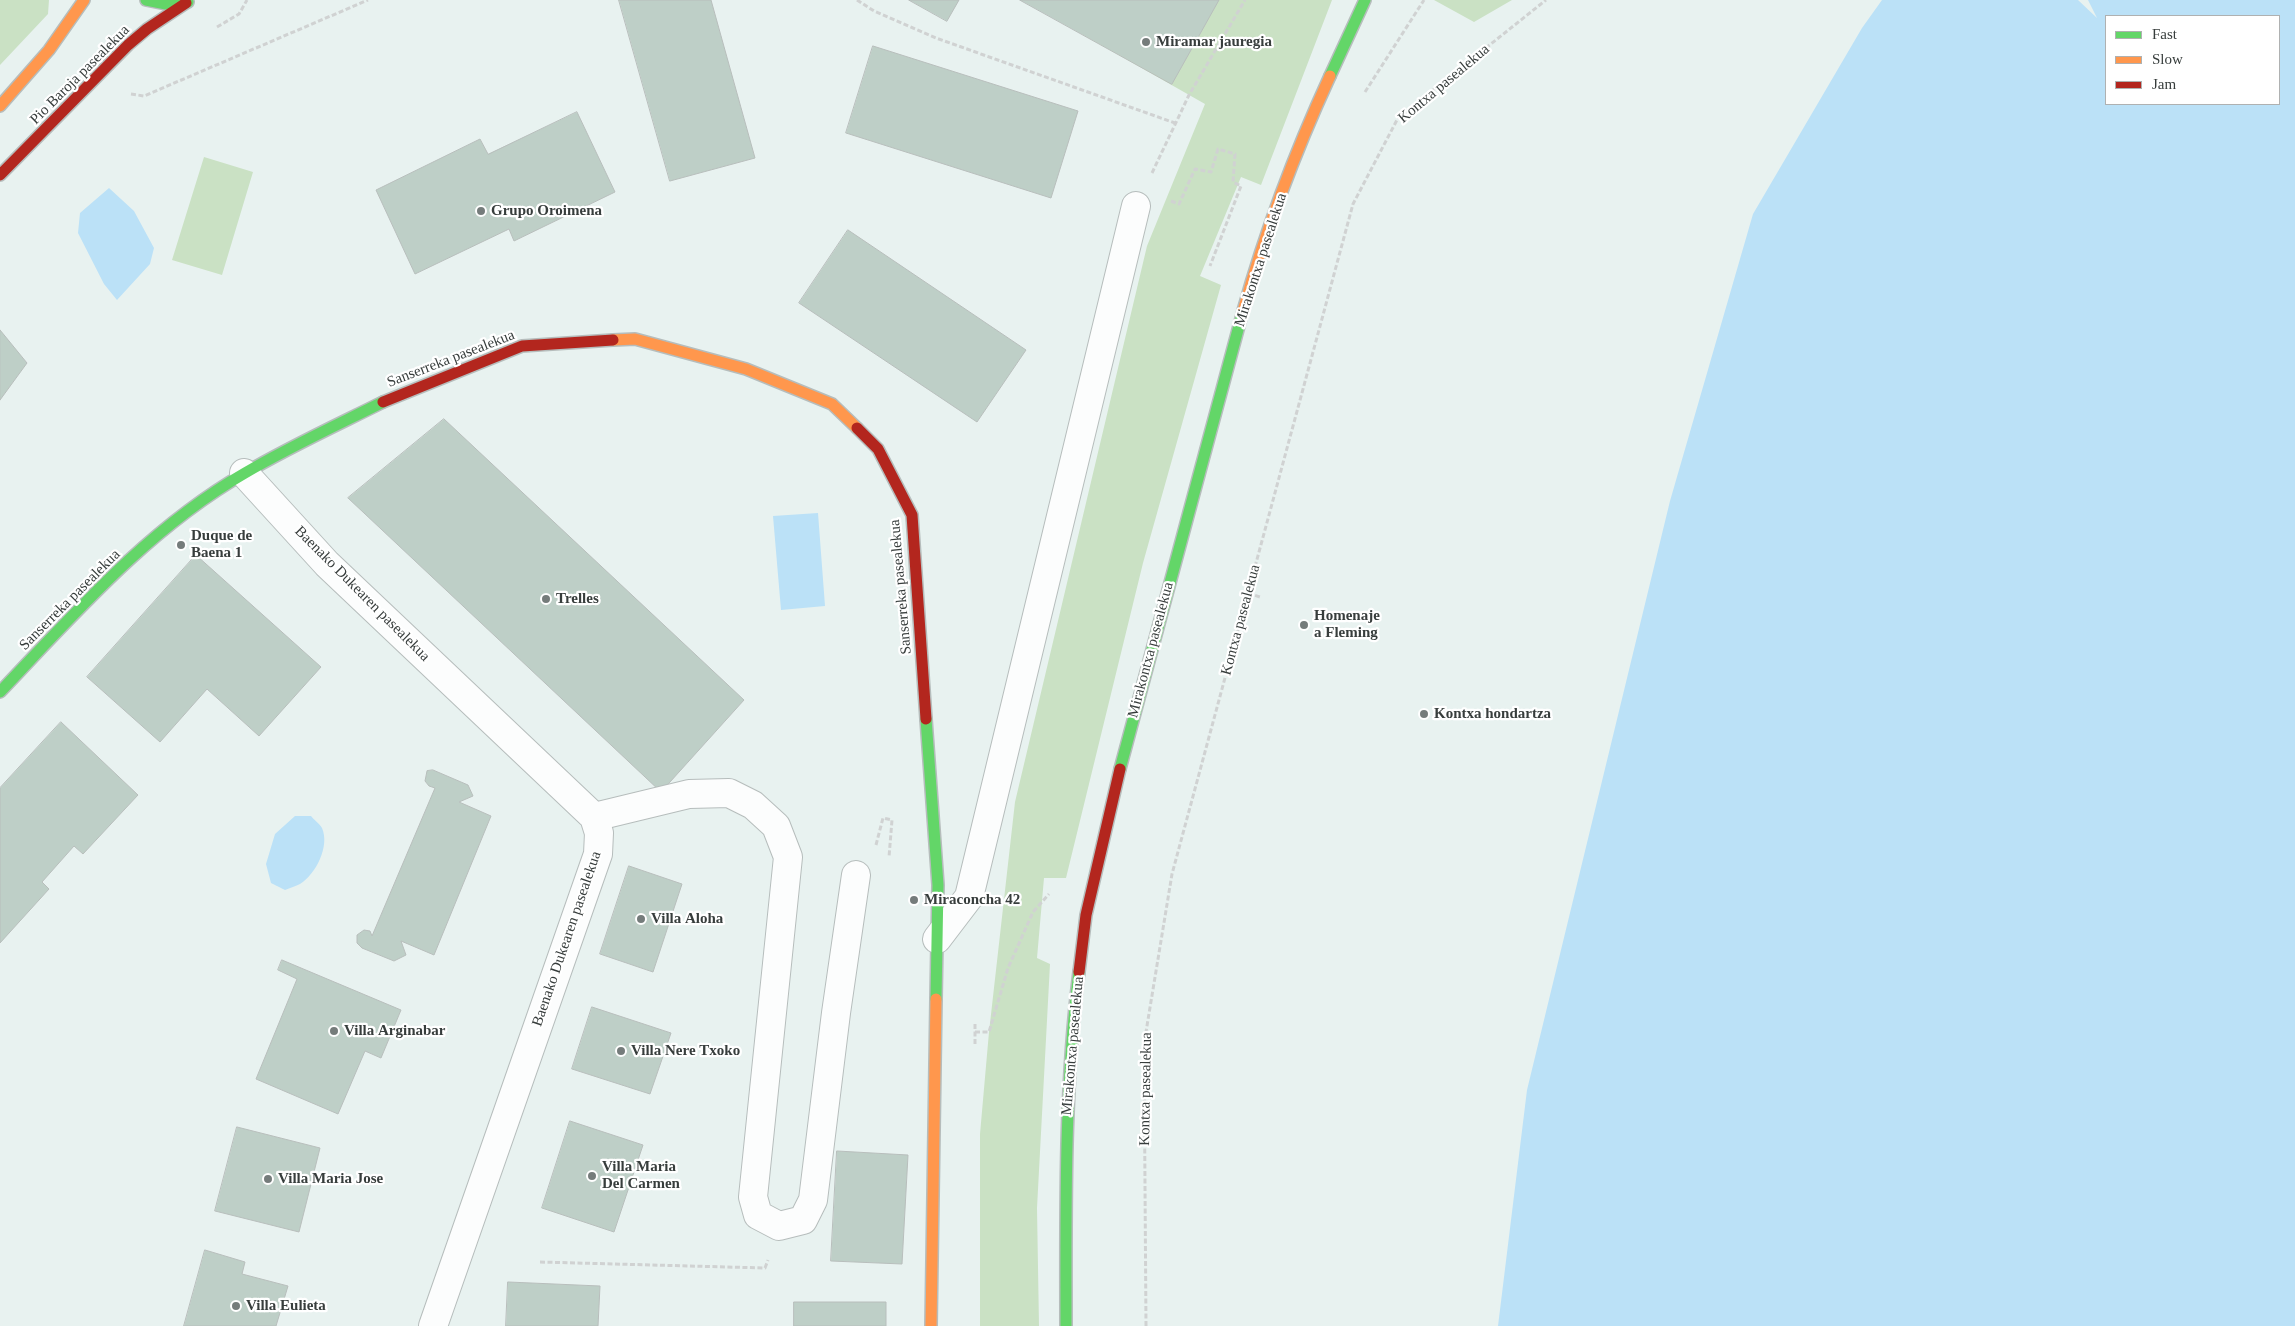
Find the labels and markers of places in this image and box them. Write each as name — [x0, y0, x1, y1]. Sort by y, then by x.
place label: Miramar jauregia — [1156, 33, 1272, 51]
marker: Miramar jauregia — [1140, 36, 1152, 48]
place label: Grupo Oroimena — [491, 202, 602, 220]
marker: Grupo Oroimena — [475, 205, 487, 217]
place label: Duque de Baena 1 — [191, 527, 252, 562]
marker: Duque de Baena 1 — [175, 539, 187, 551]
place label: Trelles — [556, 590, 599, 608]
marker: Trelles — [540, 593, 552, 605]
place label: Homenaje a Fleming — [1314, 607, 1380, 642]
marker: Homenaje a Fleming — [1298, 619, 1310, 631]
place label: Kontxa hondartza — [1434, 705, 1551, 723]
marker: Kontxa hondartza — [1418, 708, 1430, 720]
place label: Miraconcha 42 — [924, 891, 1020, 909]
marker: Miraconcha 42 — [908, 894, 920, 906]
place label: Villa Aloha — [651, 910, 723, 928]
marker: Villa Aloha — [635, 913, 647, 925]
place label: Villa Arginabar — [344, 1022, 446, 1040]
marker: Villa Arginabar — [328, 1025, 340, 1037]
place label: Villa Nere Txoko — [631, 1042, 740, 1060]
marker: Villa Nere Txoko — [615, 1045, 627, 1057]
place label: Villa Maria Del Carmen — [602, 1158, 680, 1193]
place label: Villa Maria Jose — [278, 1170, 383, 1188]
marker: Villa Maria Del Carmen — [586, 1170, 598, 1182]
marker: Villa Maria Jose — [262, 1173, 274, 1185]
place label: Villa Eulieta — [246, 1297, 326, 1315]
marker: Villa Eulieta — [230, 1300, 242, 1312]

